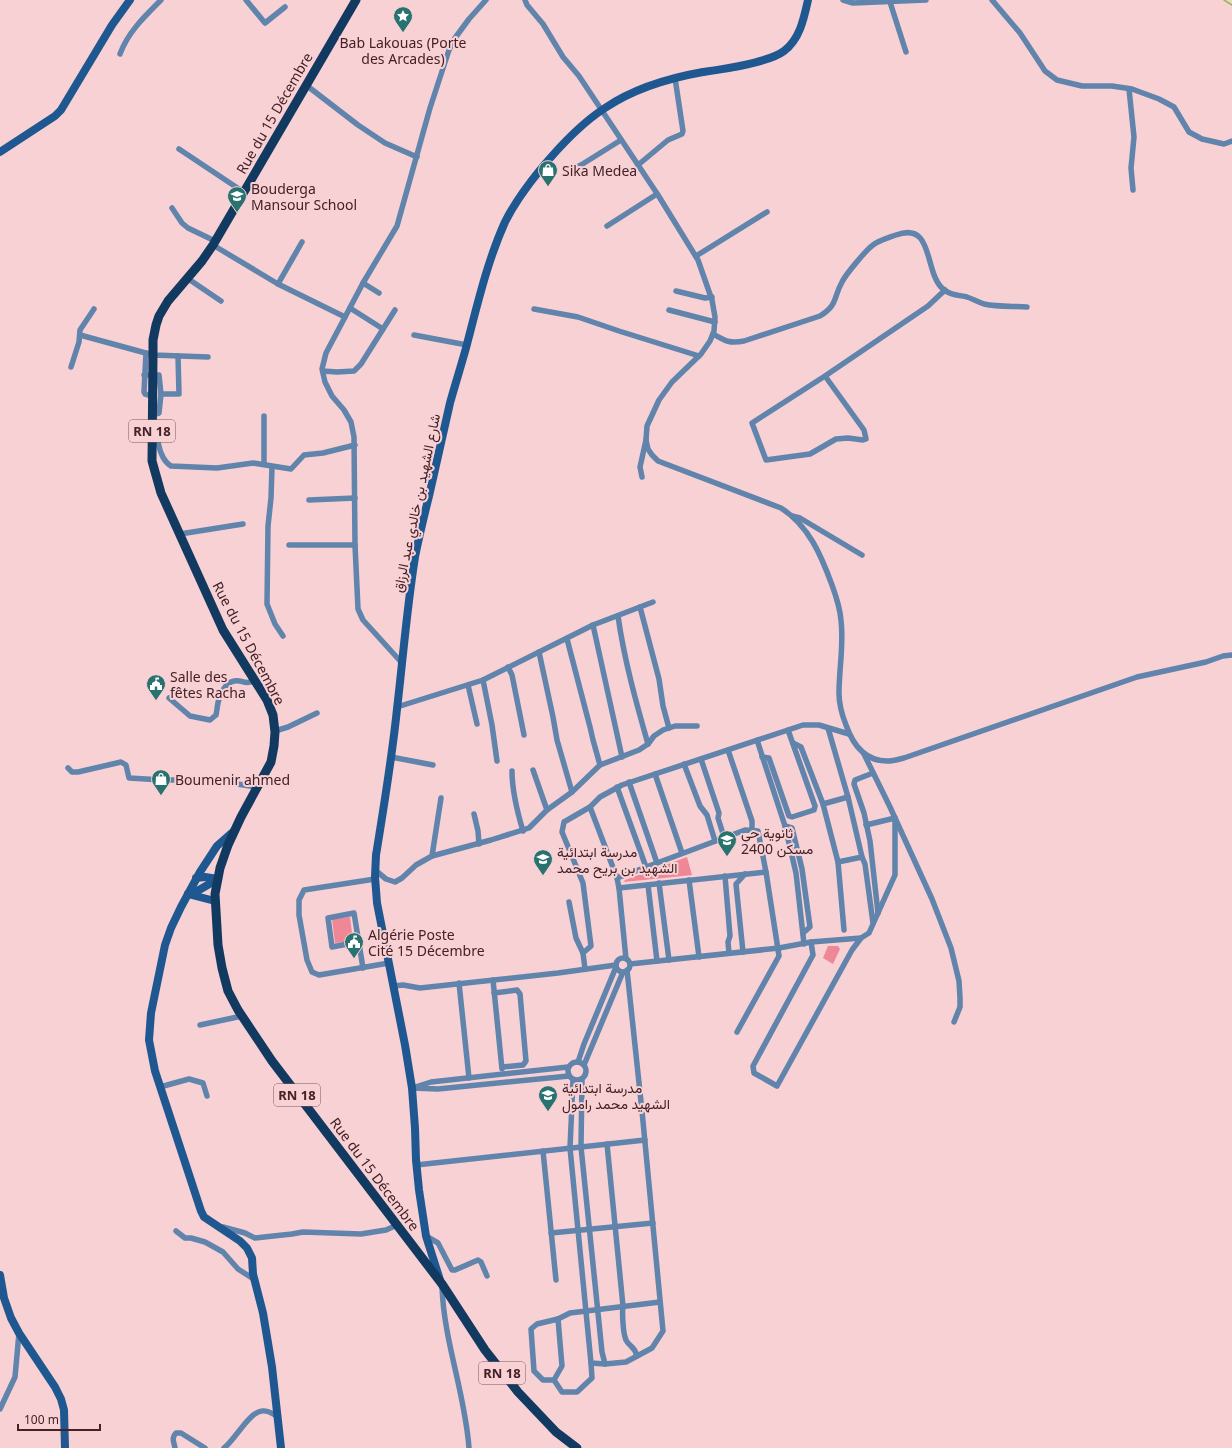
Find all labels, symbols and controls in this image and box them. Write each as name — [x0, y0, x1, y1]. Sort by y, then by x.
place icon: Bab Lakouas (Porte des Arcades) — [392, 5, 414, 33]
place label: Bab Lakouas (Porte des Arcades) — [339, 33, 467, 68]
street label: Rue du 15 Décembre — [231, 49, 317, 177]
shop icon: Sika Medea — [537, 159, 559, 187]
place label: Sika Medea — [562, 161, 637, 180]
place label: Bouderga Mansour School — [251, 179, 357, 214]
school or university icon: Bouderga Mansour School — [226, 185, 248, 213]
street label: شارع الشهيد بن خالدي عبد الرزاق — [388, 412, 447, 595]
road number: RN 18 — [129, 420, 175, 442]
street label: Rue du 15 Décembre — [208, 578, 290, 708]
place label: Salle des fêtes Racha — [170, 667, 246, 702]
public building icon: Salle des fêtes Racha — [145, 673, 167, 701]
shop icon: Boumenir ahmed — [150, 768, 172, 796]
place label: Boumenir ahmed — [175, 770, 290, 789]
place label: ثانوية حي 2400 مسكن — [741, 823, 813, 858]
school or university icon: ثانوية حي 2400 مسكن — [716, 829, 738, 857]
place label: مدرسة ابتدائية الشهيد بن بريح محمد — [557, 842, 678, 879]
school or university icon: مدرسة ابتدائية الشهيد بن بريح محمد — [532, 848, 554, 876]
place label: Algérie Poste Cité 15 Décembre — [368, 925, 485, 960]
public building icon: Algérie Poste Cité 15 Décembre — [343, 931, 365, 959]
place label: مدرسة ابتدائية الشهيد محمد رامول — [562, 1078, 670, 1114]
road number: RN 18 — [274, 1084, 320, 1106]
school or university icon: مدرسة ابتدائية الشهيد محمد رامول — [537, 1084, 559, 1112]
street label: Rue du 15 Décembre — [326, 1113, 424, 1235]
road number: RN 18 — [479, 1362, 525, 1384]
scale bar — [18, 1406, 100, 1432]
text: 100 m — [24, 1411, 59, 1428]

